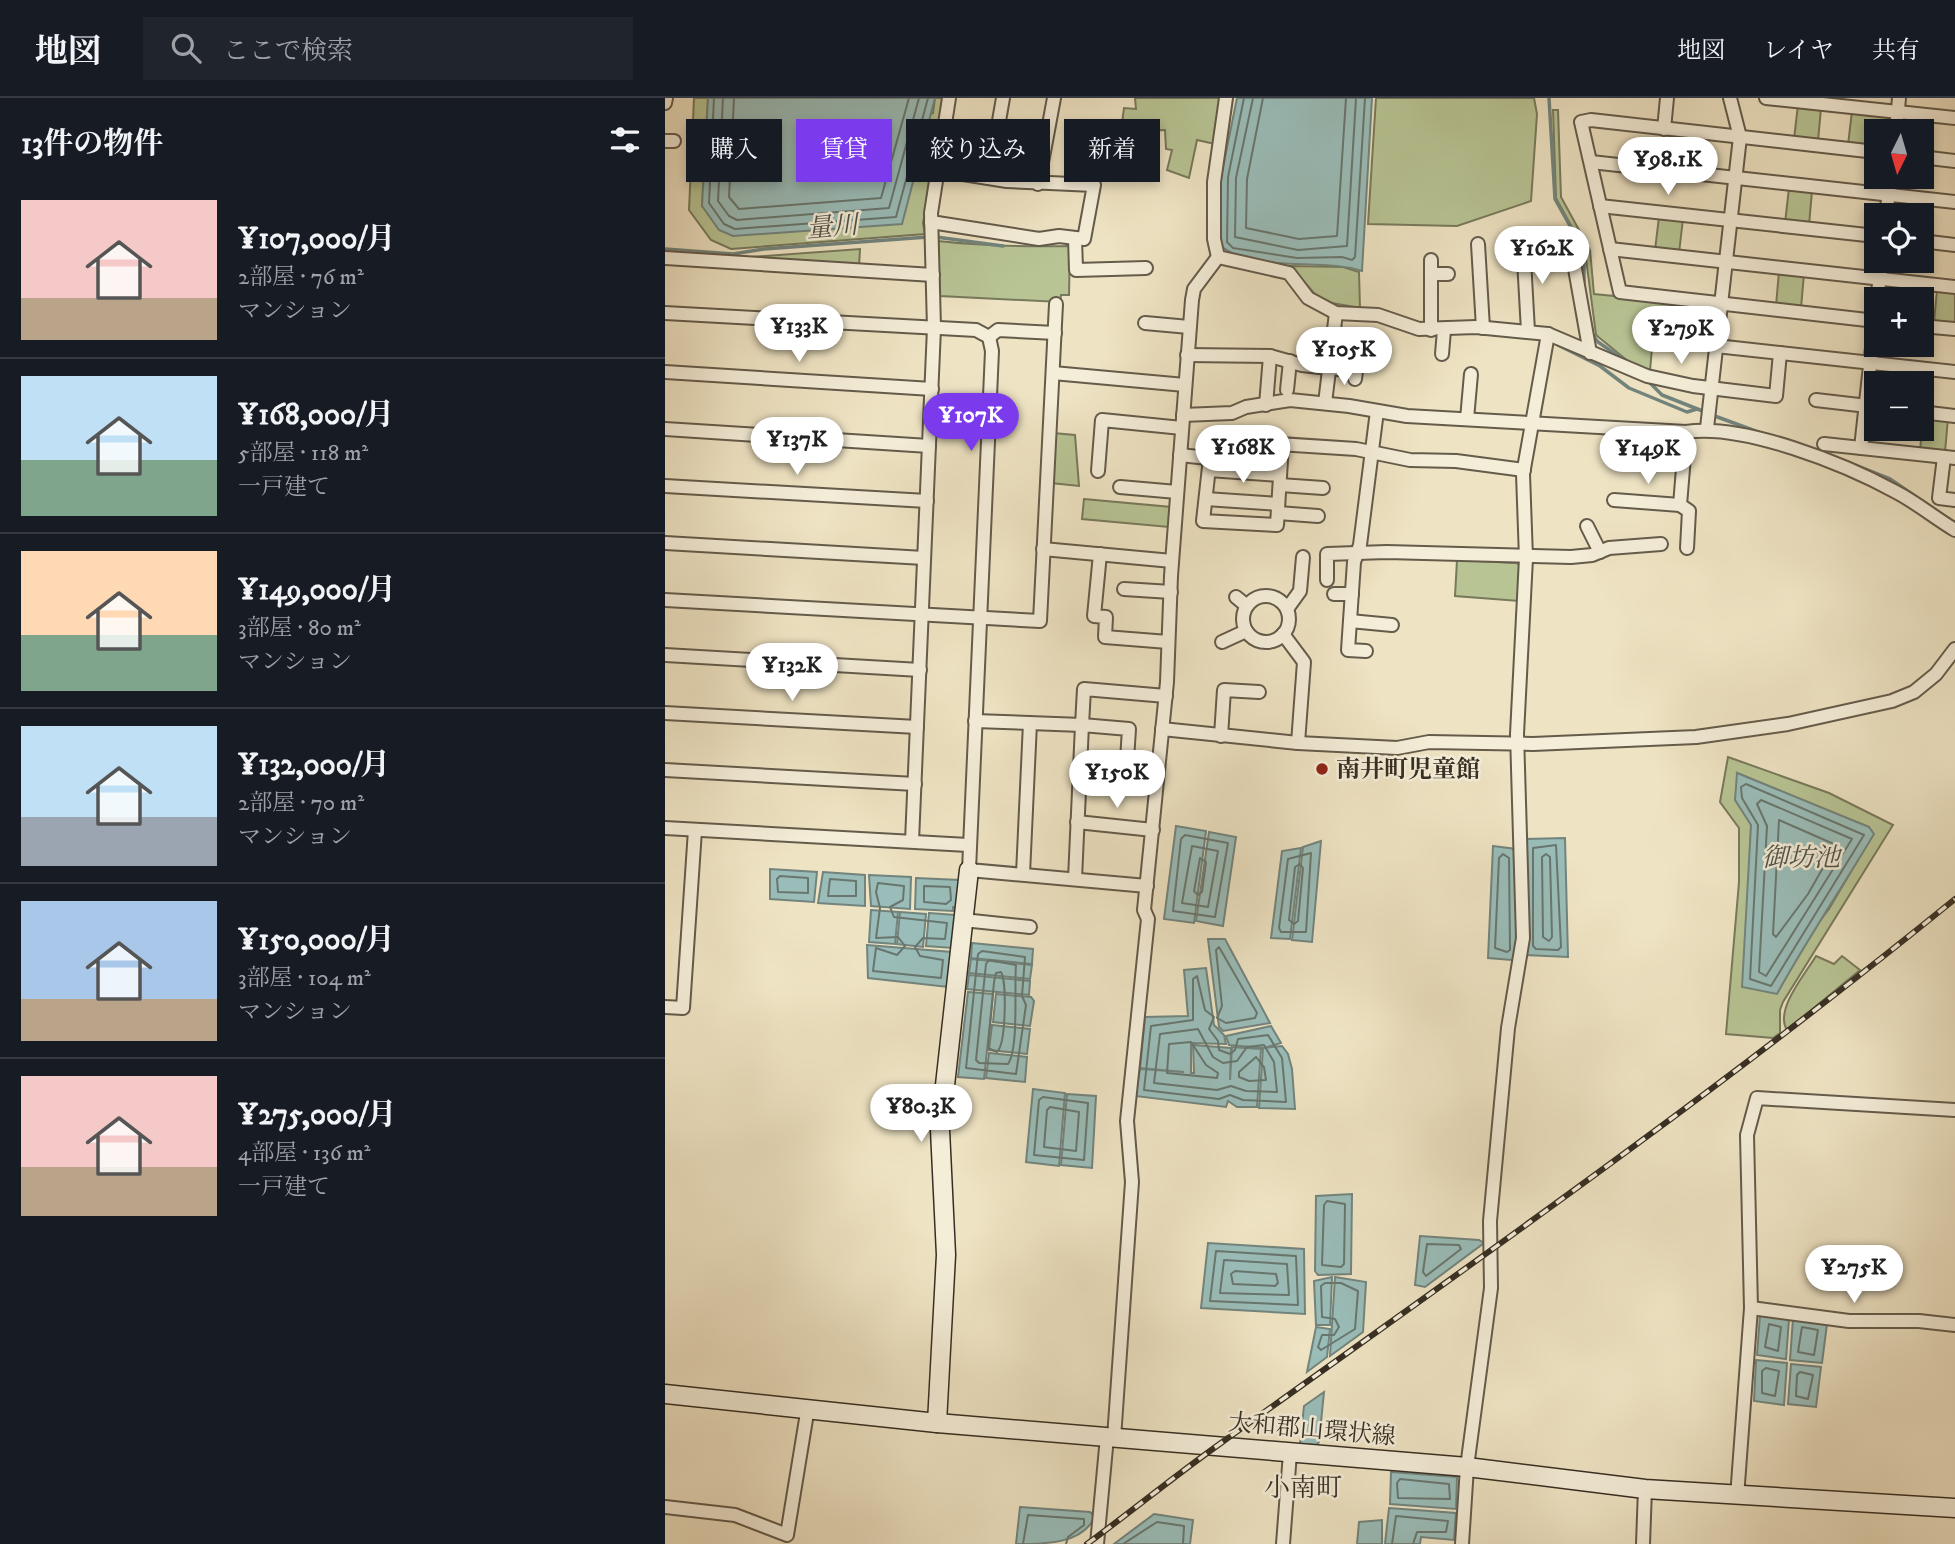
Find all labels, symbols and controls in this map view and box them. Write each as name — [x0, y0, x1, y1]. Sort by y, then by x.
search box — [143, 17, 633, 80]
icon: search — [167, 29, 205, 67]
text: 地図 — [35, 32, 101, 73]
text: ここで検索 — [223, 35, 353, 68]
text: 地図 — [1677, 36, 1725, 66]
text: レイヤ — [1763, 36, 1834, 66]
text: 共有 — [1872, 36, 1920, 66]
chip: 購入 — [686, 119, 782, 182]
chip: 賃貸 — [796, 119, 892, 182]
chip: 絞り込み — [906, 119, 1050, 182]
chip: 新着 — [1064, 119, 1160, 182]
north arrow — [1864, 119, 1934, 189]
map controls — [1864, 119, 1934, 441]
icon: filters — [606, 121, 644, 159]
text: 13件の物件 — [21, 126, 163, 163]
pin: ¥98.1K — [1611, 138, 1725, 197]
text: ¥98.1K — [1634, 145, 1702, 174]
button: locate — [1864, 203, 1934, 273]
water label: 量川 — [805, 209, 862, 246]
text: ¥107,000/月 — [238, 221, 395, 258]
pin: ¥162K — [1493, 226, 1591, 286]
icon: home — [77, 228, 161, 312]
text: ¥162K — [1510, 234, 1574, 263]
text: 2部屋 · 76 m² — [238, 263, 364, 292]
button: + — [1864, 287, 1934, 357]
text: マンション — [238, 297, 352, 326]
pin: ¥133K — [750, 304, 848, 364]
pin: ¥279K — [1632, 306, 1730, 366]
text: ¥133K — [770, 312, 828, 341]
text: ¥279K — [1648, 314, 1714, 343]
pin: ¥105K — [1295, 328, 1393, 387]
text: ¥105K — [1312, 335, 1376, 364]
button: − — [1864, 371, 1934, 441]
pin: ¥107K — [922, 394, 1020, 453]
text: ¥168,000/月 — [238, 397, 394, 434]
text: ¥107K — [939, 401, 1003, 430]
icon: home — [77, 404, 161, 488]
pin: ¥137K — [748, 418, 846, 477]
text: ¥137K — [767, 425, 827, 454]
pin: ¥168K — [1194, 426, 1292, 485]
pin: ¥149K — [1599, 426, 1697, 486]
text: ¥168K — [1211, 433, 1275, 462]
text: ¥149K — [1616, 434, 1680, 463]
text: 5部屋 · 118 m² — [238, 439, 368, 468]
text: 一戸建て — [238, 473, 330, 502]
text: ¥149,000/月 — [238, 572, 396, 609]
icon: home — [77, 579, 161, 663]
text: 3部屋 · 80 m² — [238, 614, 361, 643]
pin: ¥132K — [743, 644, 841, 703]
text: マンション — [238, 648, 352, 677]
text: ¥132K — [762, 651, 822, 680]
text: ¥132,000/月 — [238, 747, 390, 784]
pin: ¥150K — [1068, 750, 1166, 810]
icon: home — [77, 754, 161, 838]
place label: 南井町児童館 — [1336, 755, 1480, 785]
text: ¥150K — [1085, 758, 1149, 787]
marker: 南井町児童館 — [1314, 761, 1330, 777]
text: 2部屋 · 70 m² — [238, 789, 364, 818]
text: マンション — [238, 823, 352, 852]
water label: 御坊池 — [1762, 842, 1843, 875]
text: ¥150,000/月 — [238, 922, 395, 959]
icon: home — [77, 929, 161, 1013]
text: 3部屋 · 104 m² — [238, 964, 371, 993]
text: マンション — [238, 998, 352, 1027]
pin: ¥80.3K — [864, 1084, 978, 1144]
text: ¥80.3K — [886, 1092, 956, 1121]
text: ¥275,000/月 — [238, 1097, 397, 1134]
icon: home — [77, 1104, 161, 1188]
text: 4部屋 · 136 m² — [238, 1139, 371, 1168]
text: 一戸建て — [238, 1173, 330, 1202]
pin: ¥275K — [1805, 1246, 1903, 1305]
text: ¥275K — [1821, 1253, 1887, 1282]
street label: 大和郡山環状線 — [1227, 1408, 1397, 1452]
district label: 小南町 — [1264, 1472, 1342, 1505]

